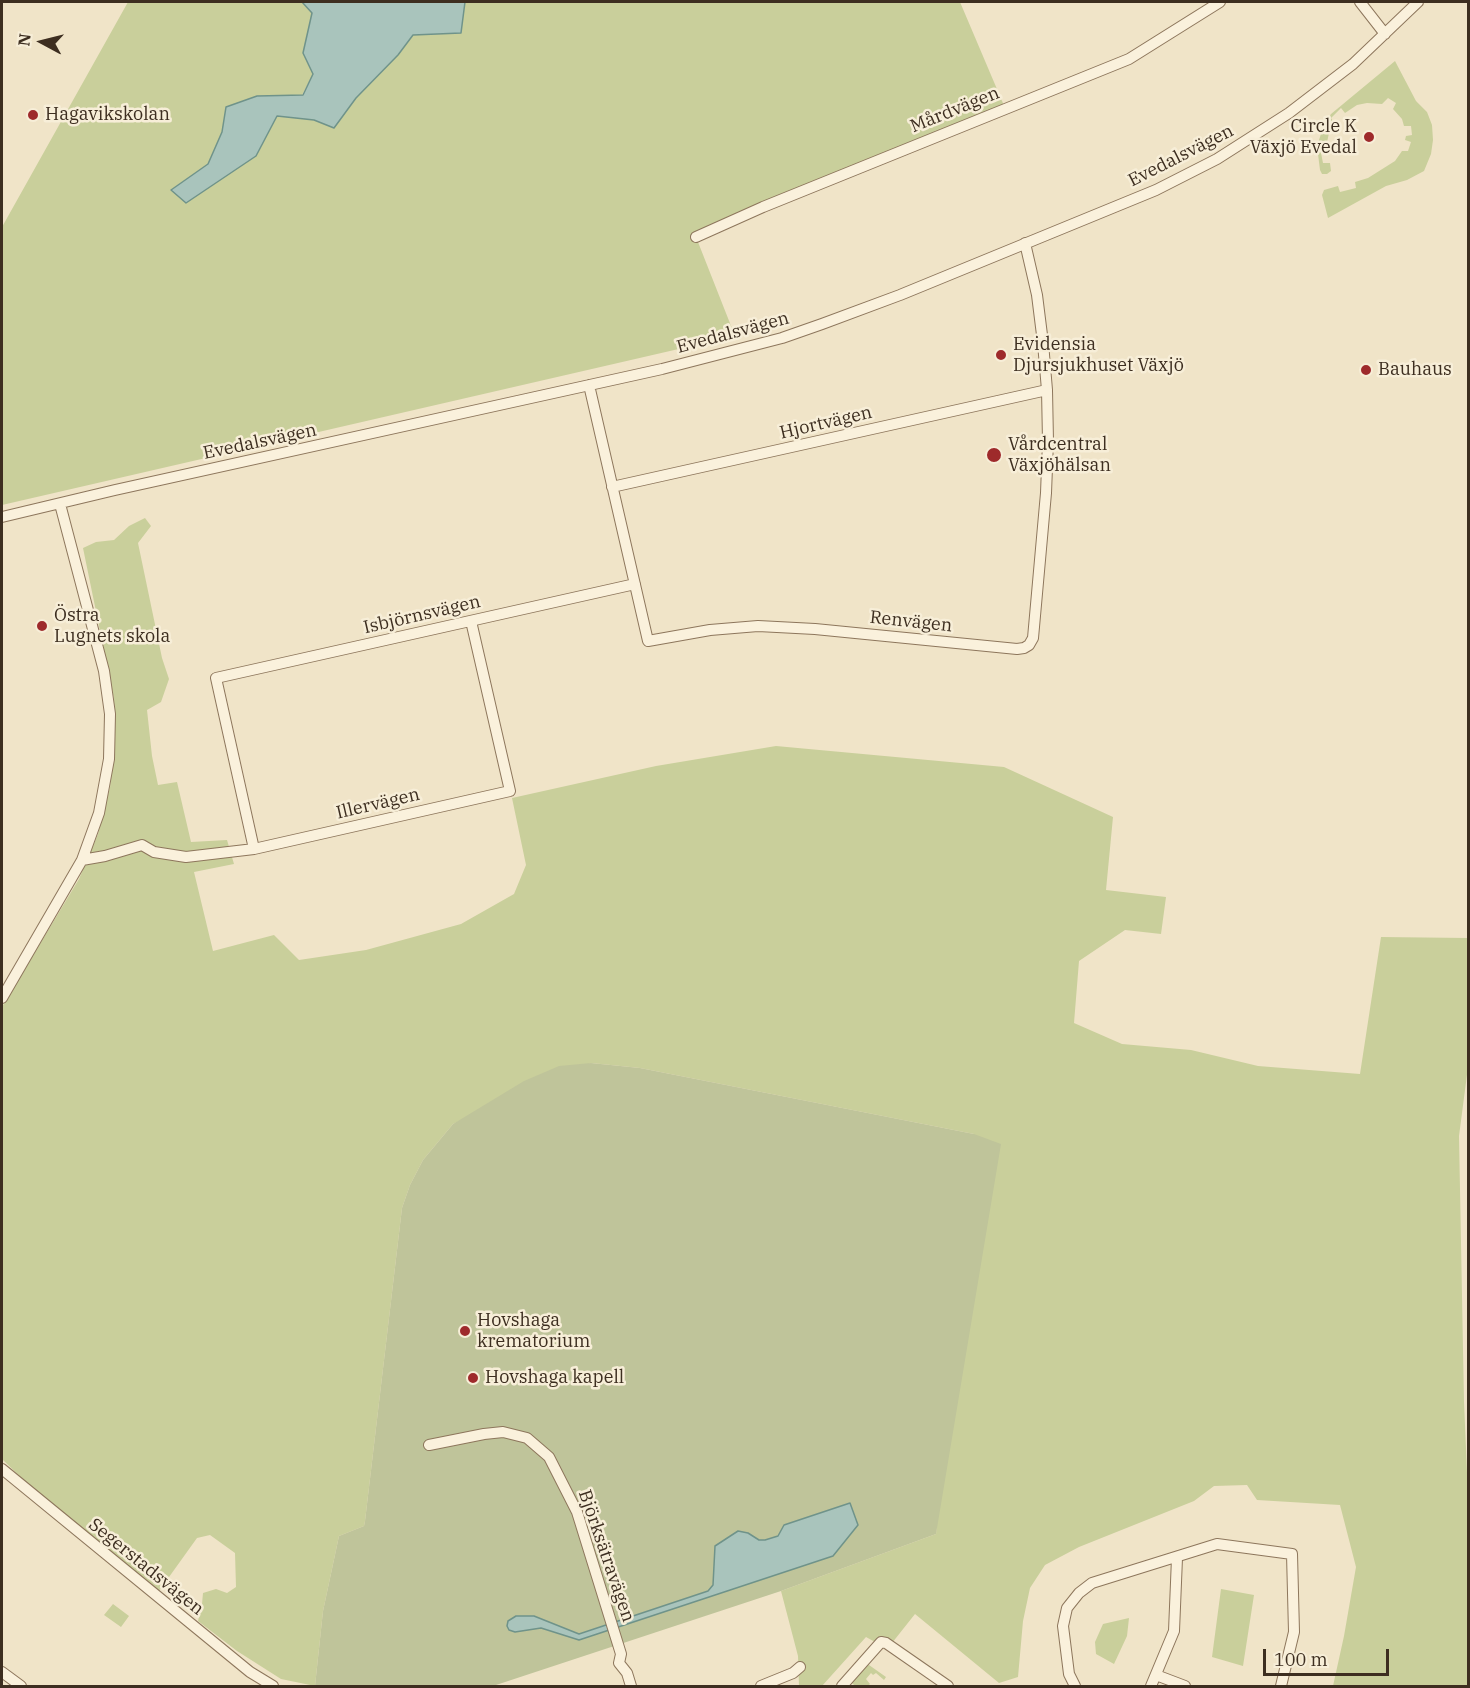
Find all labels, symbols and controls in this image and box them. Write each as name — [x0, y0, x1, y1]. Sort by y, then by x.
north arrow — [12, 12, 72, 72]
text: N — [13, 32, 35, 47]
street label: Mårdvägen — [907, 82, 1003, 138]
place label: Hagavikskolan — [45, 104, 170, 126]
marker: Hagavikskolan — [26, 108, 40, 122]
place label: Circle K Växjö Evedal — [1250, 116, 1357, 158]
street label: Evedalsvägen — [1125, 120, 1237, 192]
marker: Circle K Växjö Evedal — [1362, 130, 1376, 144]
street label: Evedalsvägen — [674, 308, 792, 358]
place label: Evidensia Djursjukhuset Växjö — [1013, 334, 1184, 376]
marker: Evidensia Djursjukhuset Växjö — [994, 348, 1008, 362]
place label: Bauhaus — [1378, 359, 1452, 381]
marker: Bauhaus — [1359, 363, 1373, 377]
street label: Hjortvägen — [778, 402, 874, 444]
street label: Evedalsvägen — [201, 419, 319, 465]
place label: Vårdcentral Växjöhälsan — [1008, 434, 1111, 476]
marker: Vårdcentral Växjöhälsan — [985, 446, 1003, 464]
street label: Isbjörnsvägen — [361, 591, 483, 639]
place label: Östra Lugnets skola — [54, 605, 170, 648]
street label: Renvägen — [869, 607, 953, 637]
marker: Östra Lugnets skola — [35, 619, 49, 633]
street label: Illervägen — [334, 784, 422, 824]
place label: Hovshaga krematorium — [477, 1310, 590, 1352]
marker: Hovshaga krematorium — [458, 1324, 472, 1338]
place label: Hovshaga kapell — [485, 1367, 624, 1389]
marker: Hovshaga kapell — [466, 1371, 480, 1385]
street label: Björksätravägen — [573, 1487, 639, 1625]
street label: Segerstadsvägen — [84, 1514, 208, 1620]
scale bar — [1266, 1637, 1392, 1675]
text: 100 m — [1274, 1648, 1328, 1671]

